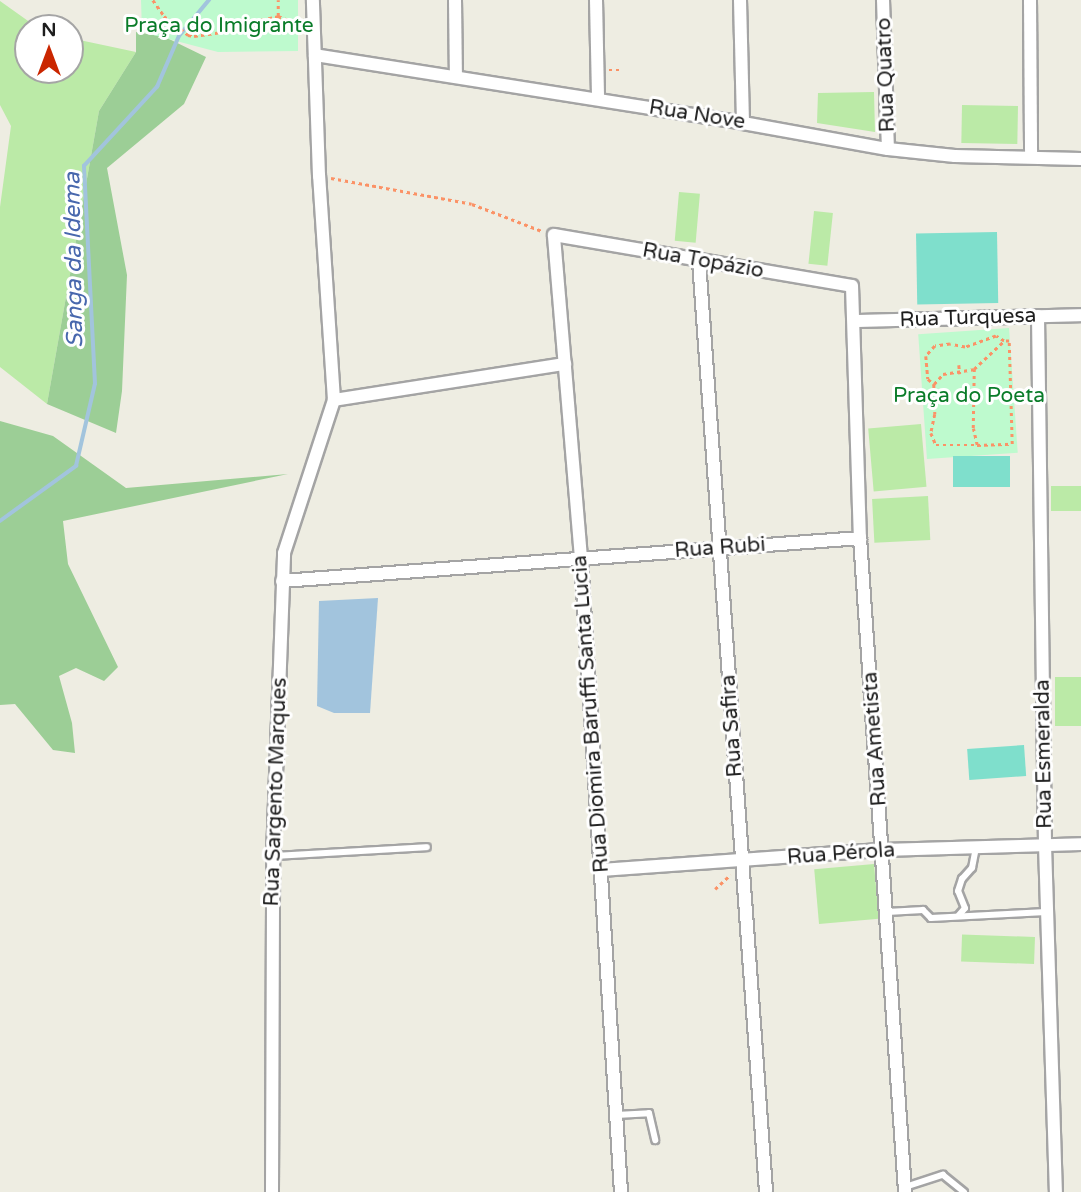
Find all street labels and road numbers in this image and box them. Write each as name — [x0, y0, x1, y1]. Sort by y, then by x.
street label: Rua Quatro — [871, 17, 901, 133]
street label: Rua Nove — [647, 95, 747, 135]
street label: Rua Topázio — [640, 238, 766, 284]
street label: Rua Turquesa — [899, 303, 1037, 333]
street label: Rua Rubi — [674, 532, 766, 564]
street label: Rua Diomira Baruffi Santa Lucia — [567, 554, 615, 874]
street label: Rua Ametista — [858, 671, 892, 807]
street label: Rua Safira — [716, 674, 748, 778]
street label: Rua Sargento Marques — [259, 677, 293, 907]
street label: Rua Esmeralda — [1030, 679, 1058, 829]
street label: Rua Pérola — [786, 838, 896, 870]

